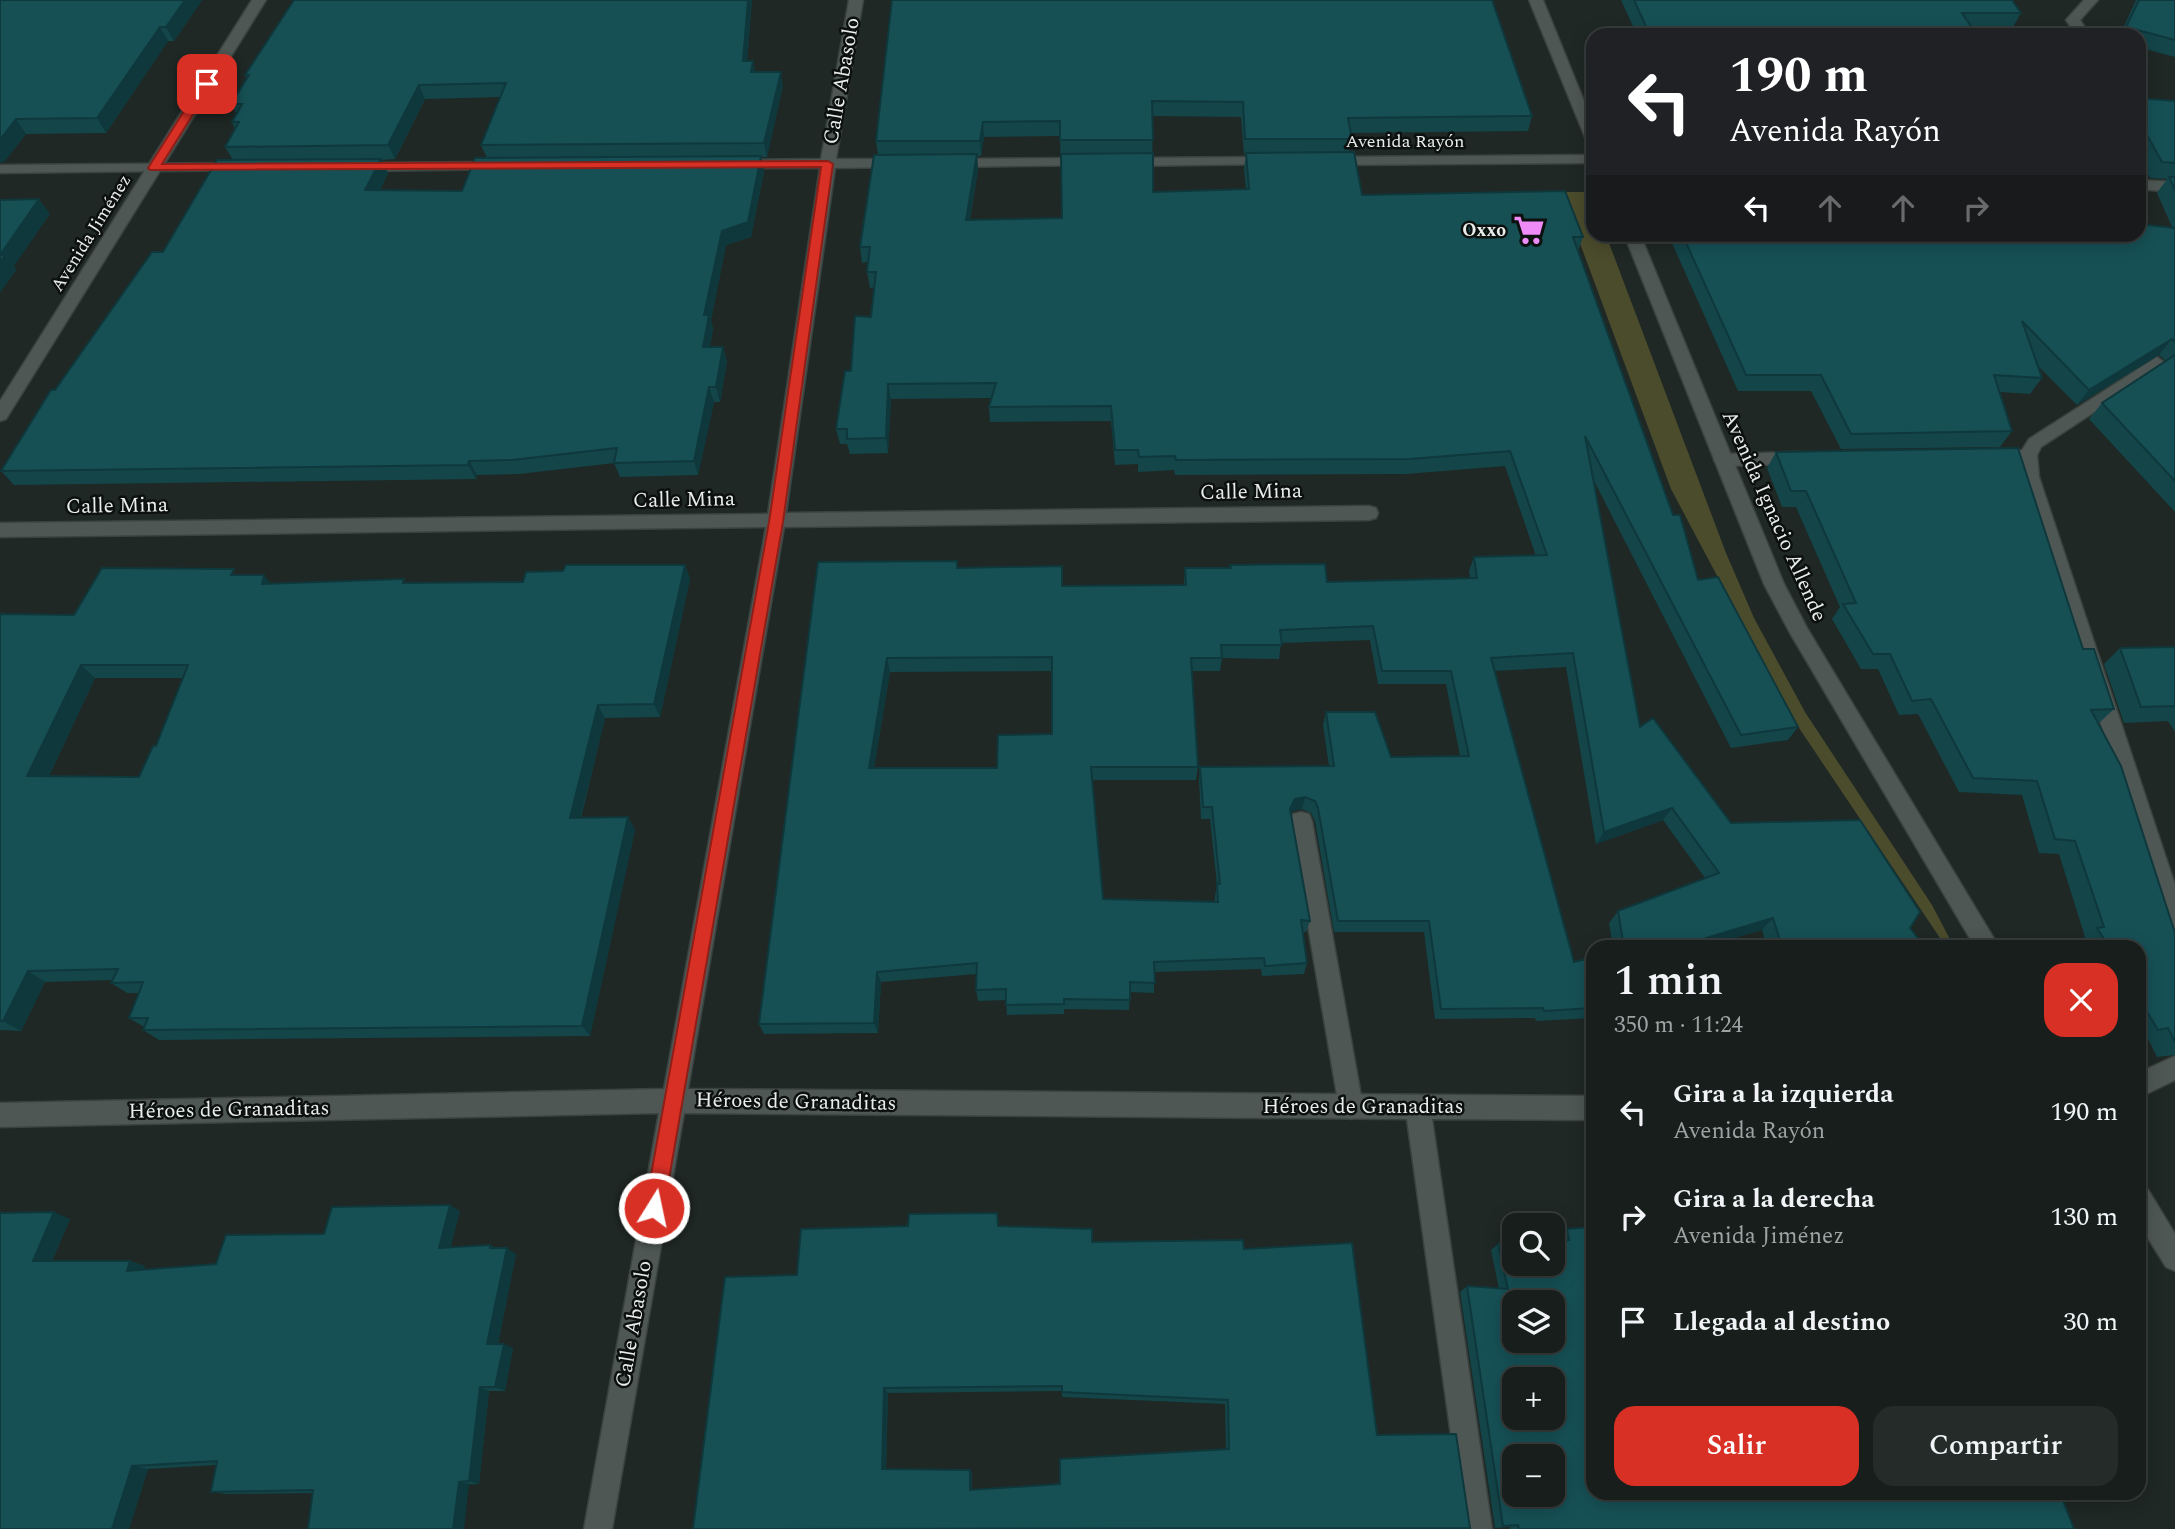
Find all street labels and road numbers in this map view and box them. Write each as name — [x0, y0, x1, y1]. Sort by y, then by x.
street label: Calle Abasolo — [815, 15, 869, 147]
street label: Avenida Rayón — [1345, 128, 1465, 155]
street label: Avenida Jiménez — [44, 169, 138, 297]
street label: Avenida Ignacio Allende — [1713, 405, 1835, 627]
street label: Calle Mina — [1200, 475, 1303, 509]
street label: Calle Mina — [633, 483, 736, 517]
street label: Calle Mina — [66, 489, 169, 523]
street label: Héroes de Granaditas — [695, 1084, 897, 1120]
street label: Héroes de Granaditas — [1262, 1091, 1464, 1123]
street label: Héroes de Granaditas — [128, 1092, 330, 1128]
street label: Calle Abasolo — [607, 1258, 661, 1390]

